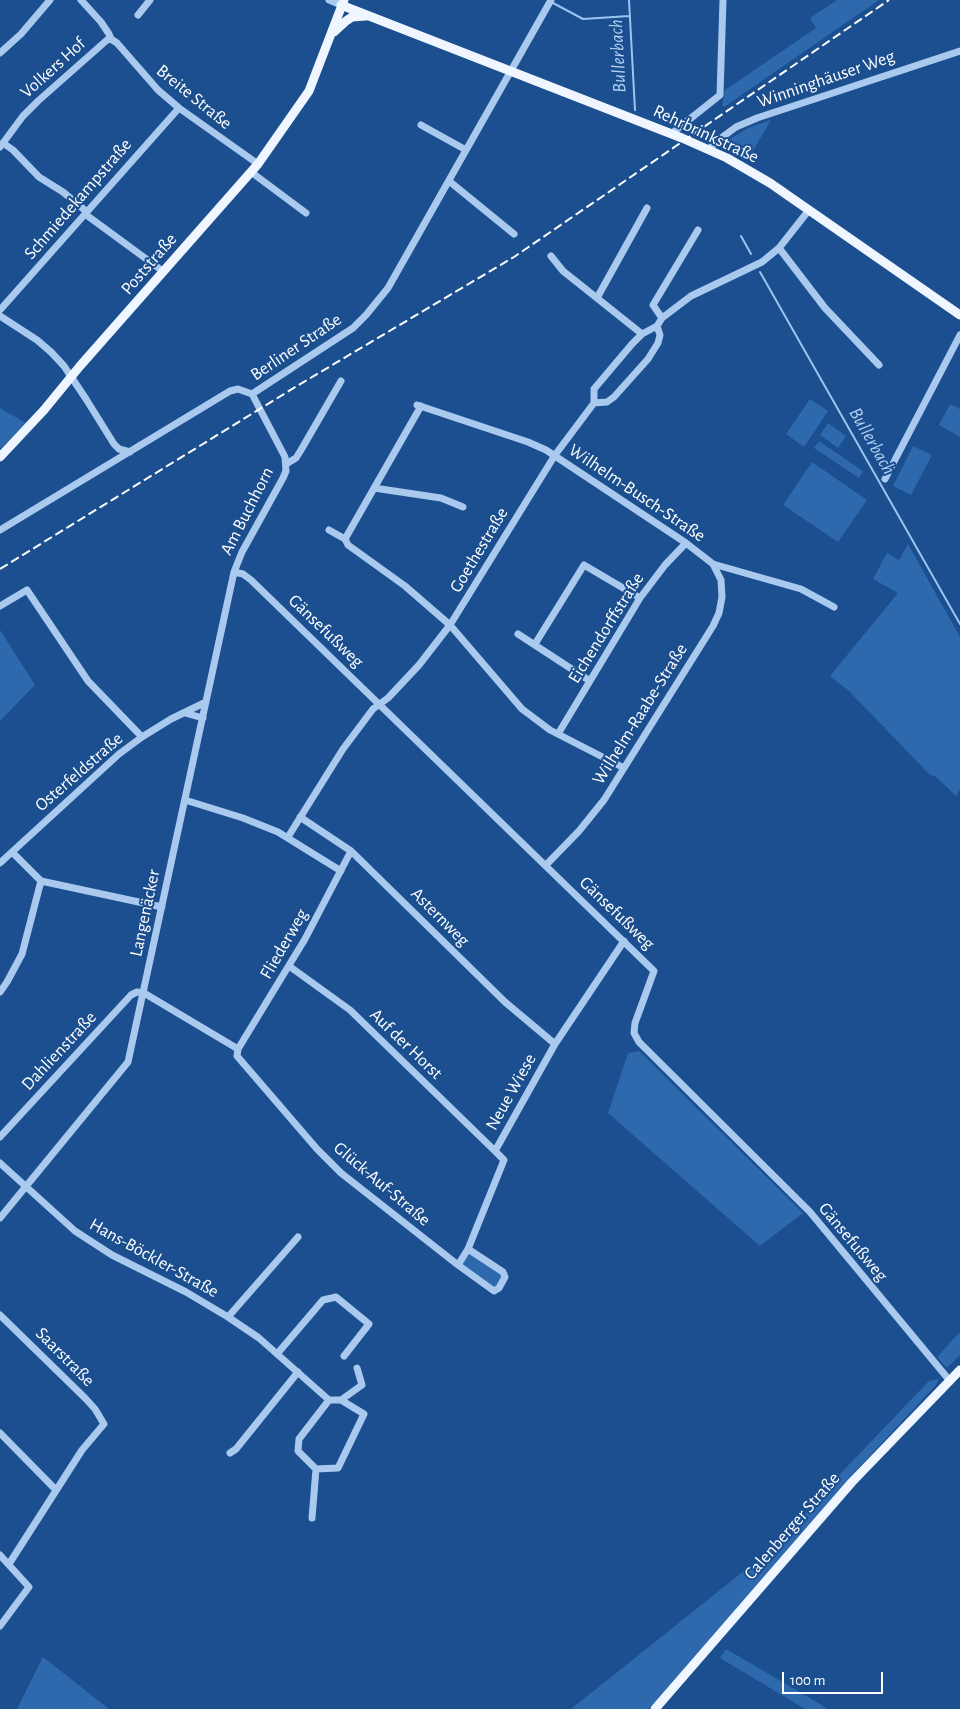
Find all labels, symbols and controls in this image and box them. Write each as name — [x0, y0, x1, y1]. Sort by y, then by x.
water label: Bullerbach — [605, 19, 631, 93]
street label: Volkers Hof — [16, 33, 90, 103]
street label: Winninghäuser Weg — [754, 45, 898, 113]
street label: Breite Straße — [152, 60, 236, 134]
street label: Rehrbrinkstraße — [650, 100, 762, 168]
street label: Schmiedekampstraße — [20, 134, 136, 264]
street label: Poststraße — [116, 229, 182, 299]
street label: Berliner Straße — [246, 309, 346, 385]
water label: Bullerbach — [844, 403, 900, 479]
street label: Wilhelm-Busch-Straße — [565, 439, 709, 547]
street label: Am Buchhorn — [216, 463, 278, 559]
street label: Goethestraße — [445, 503, 513, 597]
street label: Eichendorffstraße — [563, 569, 649, 687]
street label: Gänsefußweg — [284, 590, 368, 672]
street label: Wilhelm-Raabe-Straße — [588, 640, 692, 788]
street label: Osterfeldstraße — [31, 728, 127, 816]
street label: Langenäcker — [125, 867, 165, 959]
street label: Gänsefußweg — [575, 872, 659, 954]
street label: Asternweg — [406, 883, 474, 951]
street label: Fliederweg — [255, 905, 313, 983]
street label: Auf der Horst — [365, 1004, 447, 1084]
street label: Dahlienstraße — [17, 1007, 101, 1095]
street label: Neue Wiese — [481, 1050, 541, 1134]
street label: Glück-Auf-Straße — [329, 1137, 435, 1231]
street label: Gänsefußweg — [814, 1198, 892, 1286]
street label: Hans-Böckler-Straße — [86, 1214, 222, 1302]
street label: Saarstraße — [31, 1323, 99, 1391]
street label: Calenberger Straße — [739, 1468, 845, 1584]
scale bar — [785, 1662, 886, 1694]
text: 100 m — [790, 1673, 825, 1688]

